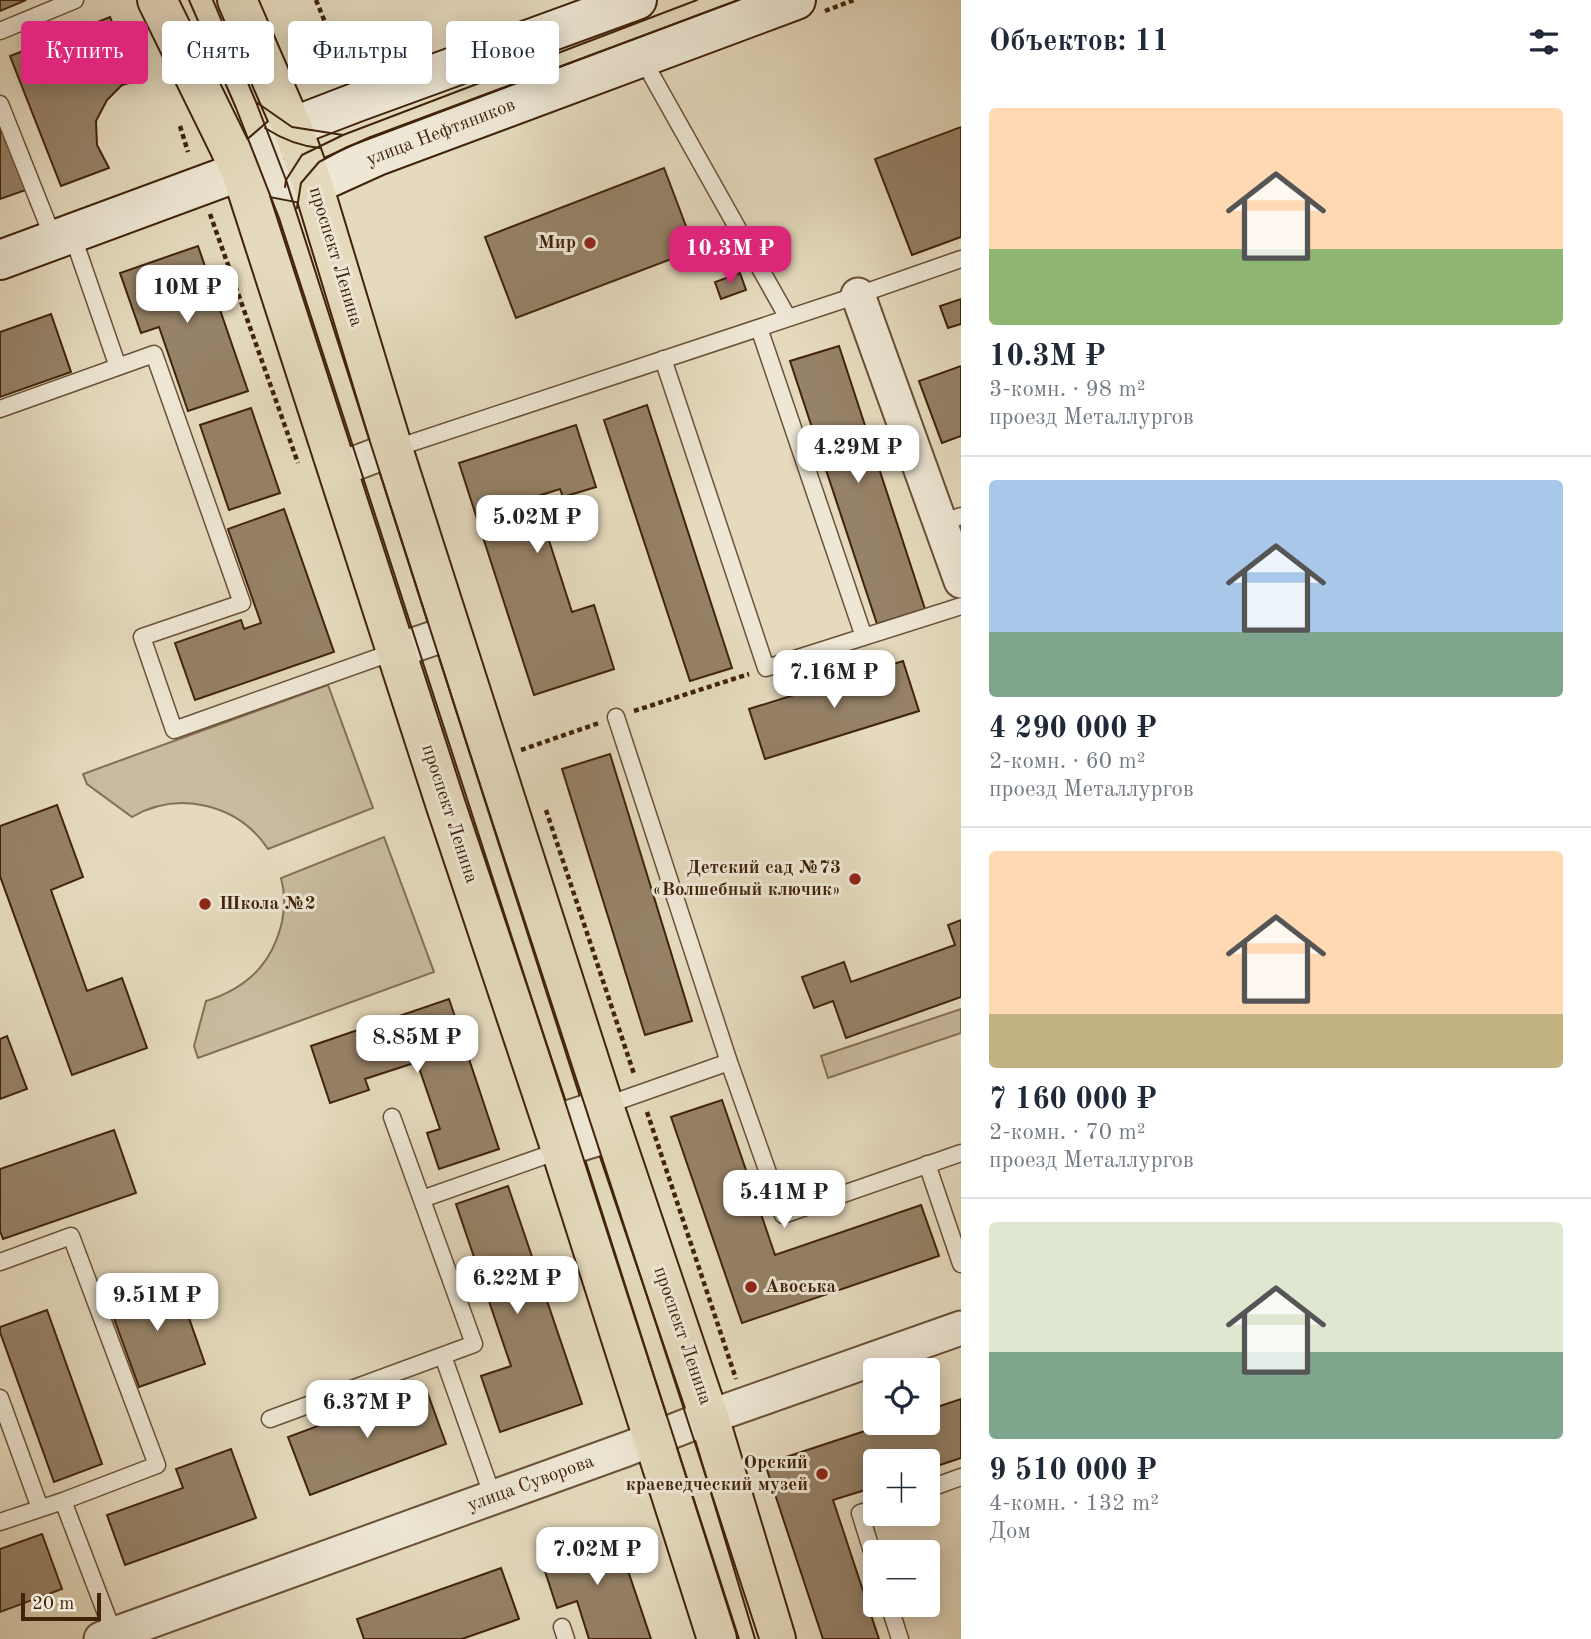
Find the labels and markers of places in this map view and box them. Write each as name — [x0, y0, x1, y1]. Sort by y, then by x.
pin: 10.3M ₽ — [665, 226, 795, 286]
place label: Мир — [538, 234, 576, 253]
marker: Мир — [582, 235, 598, 251]
pin: 10M ₽ — [138, 266, 236, 325]
pin: 4.29M ₽ — [793, 426, 923, 485]
pin: 5.02M ₽ — [472, 496, 602, 555]
pin: 7.16M ₽ — [769, 650, 899, 710]
place label: Детский сад №73 «Волшебный ключик» — [652, 859, 841, 900]
marker: Детский сад №73 «Волшебный ключик» — [847, 871, 863, 887]
place label: Школа №2 — [219, 895, 316, 914]
marker: Школа №2 — [197, 896, 213, 912]
pin: 8.85M ₽ — [352, 1016, 482, 1075]
pin: 5.41M ₽ — [719, 1170, 849, 1230]
pin: 6.22M ₽ — [452, 1256, 582, 1316]
pin: 9.51M ₽ — [92, 1274, 222, 1333]
place label: Авоська — [765, 1278, 837, 1297]
marker: Авоська — [743, 1279, 759, 1295]
pin: 6.37M ₽ — [302, 1380, 432, 1440]
place label: Орский краеведческий музей — [626, 1454, 808, 1495]
marker: Орский краеведческий музей — [814, 1466, 830, 1482]
pin: 7.02M ₽ — [532, 1528, 662, 1587]

